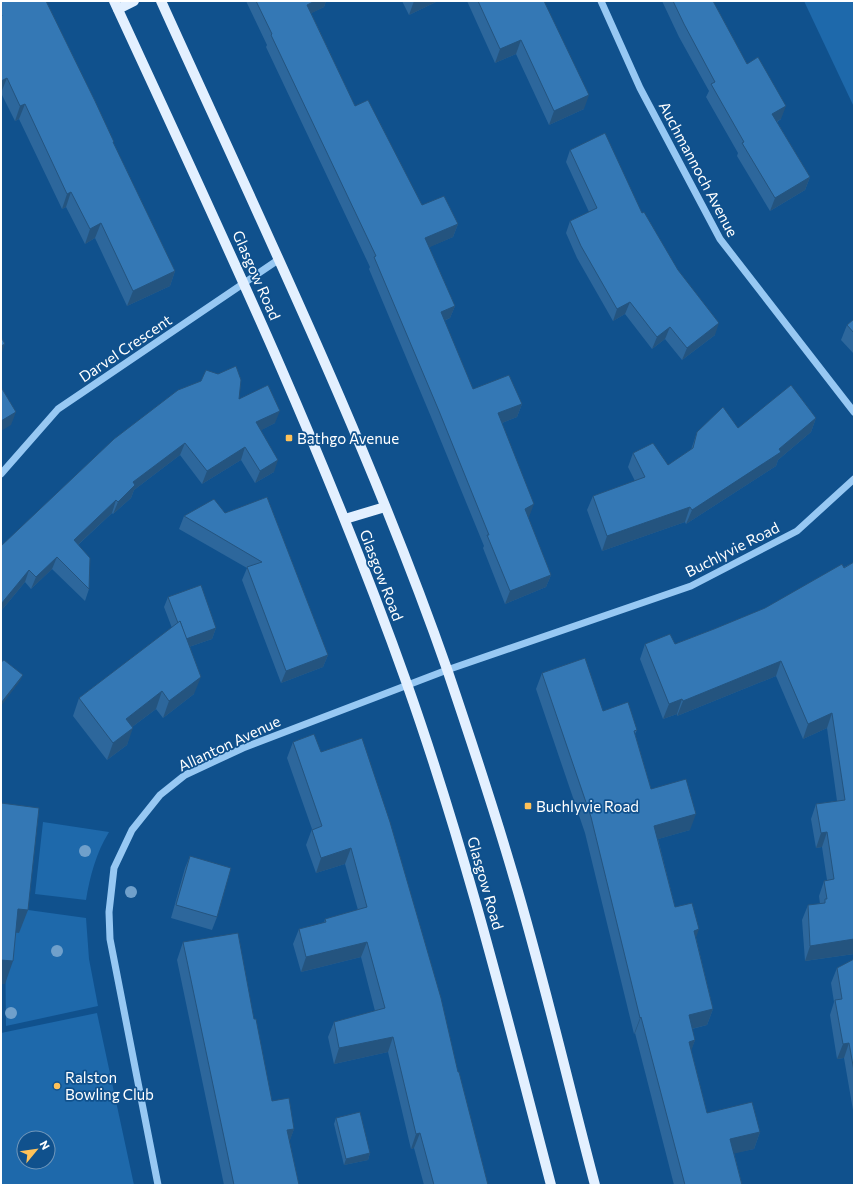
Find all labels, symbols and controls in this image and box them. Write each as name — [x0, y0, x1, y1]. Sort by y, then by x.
street label: Auchmannoch Avenue — [656, 98, 742, 240]
street label: Glasgow Road — [229, 227, 285, 323]
street label: Darvel Crescent — [75, 310, 175, 386]
place label: Bathgo Avenue — [297, 429, 399, 447]
marker: Bathgo Avenue — [284, 433, 294, 443]
street label: Buchlyvie Road — [682, 518, 782, 580]
street label: Glasgow Road — [356, 527, 408, 623]
street label: Allanton Avenue — [175, 711, 283, 775]
place label: Buchlyvie Road — [536, 797, 639, 815]
marker: Buchlyvie Road — [523, 801, 533, 811]
street label: Glasgow Road — [464, 834, 508, 932]
place label: Ralston Bowling Club — [65, 1068, 154, 1103]
marker: Ralston Bowling Club — [52, 1081, 62, 1091]
north arrow — [16, 1130, 56, 1170]
text: N — [37, 1138, 53, 1152]

